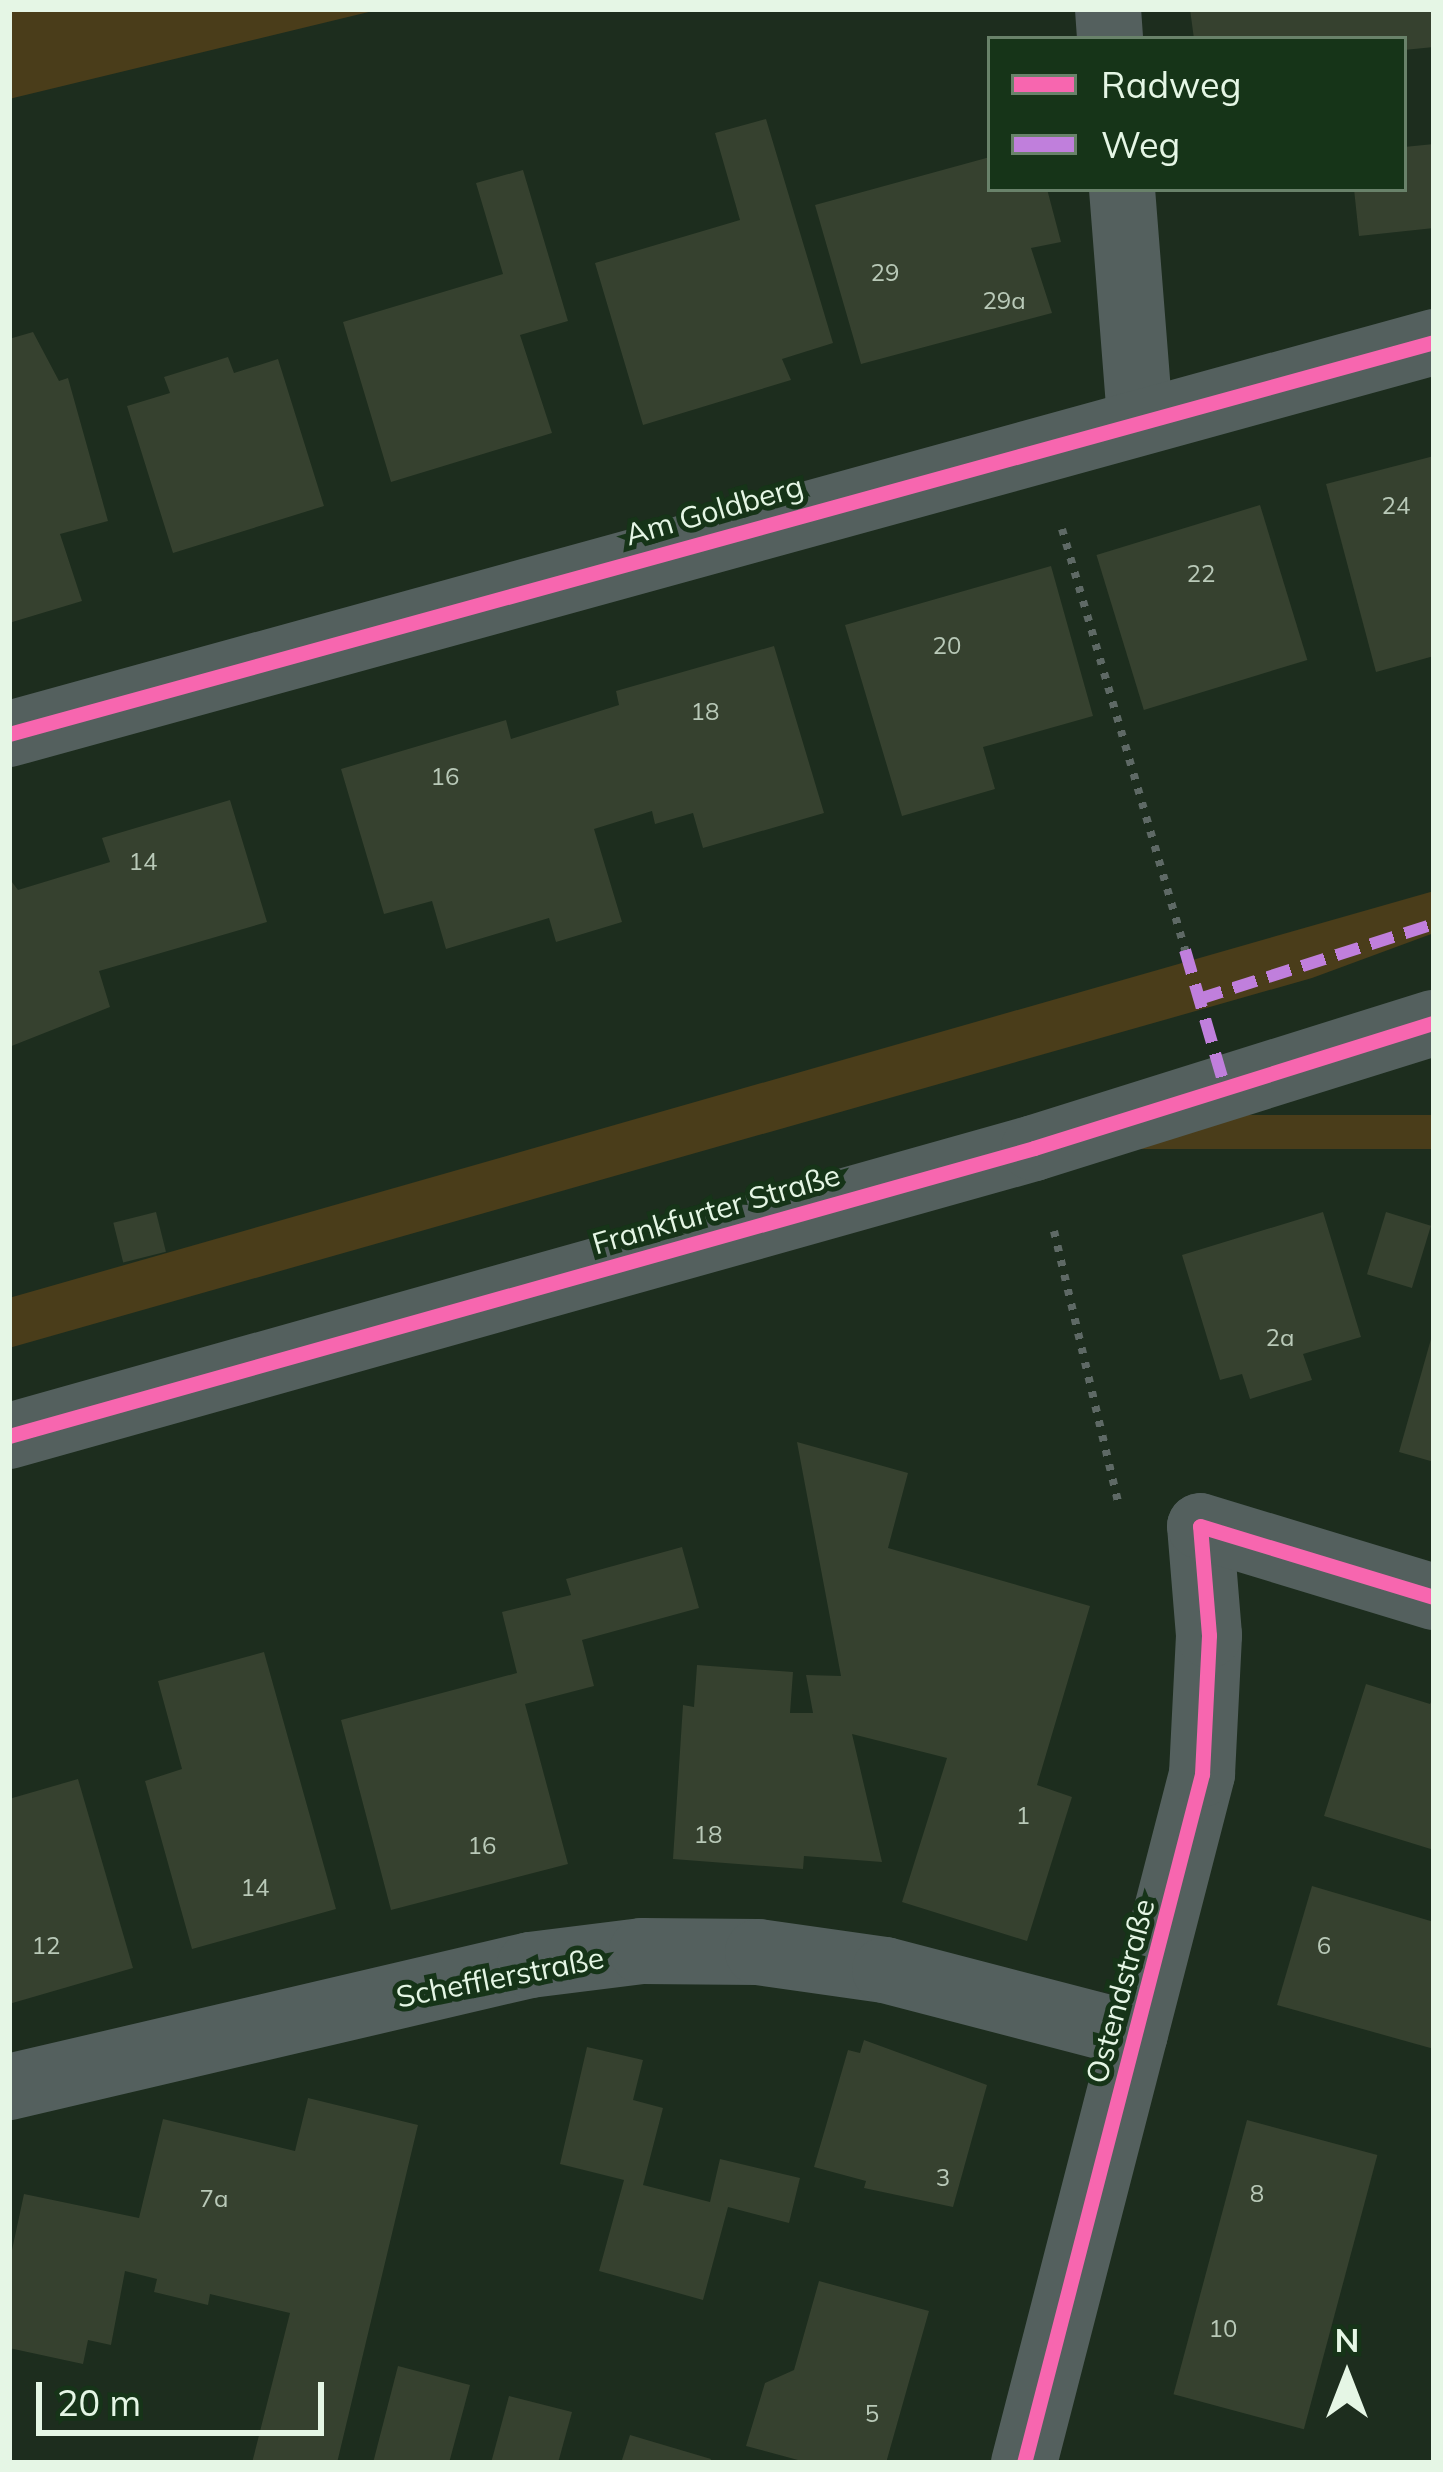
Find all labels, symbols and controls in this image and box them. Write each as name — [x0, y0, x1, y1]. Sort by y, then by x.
legend — [987, 36, 1407, 192]
text: Radweg — [1101, 62, 1241, 107]
text: Weg — [1101, 122, 1180, 167]
house number: 29 — [871, 259, 899, 287]
house number: 29a — [982, 287, 1026, 315]
street label: Am Goldberg — [621, 467, 807, 553]
house number: 24 — [1382, 492, 1410, 520]
house number: 22 — [1187, 560, 1215, 588]
house number: 20 — [933, 632, 961, 660]
house number: 18 — [691, 698, 719, 726]
house number: 16 — [431, 763, 459, 791]
house number: 14 — [129, 848, 157, 876]
street label: Frankfurter Straße — [588, 1156, 844, 1262]
house number: 2a — [1266, 1324, 1294, 1352]
house number: 1 — [1016, 1802, 1030, 1830]
house number: 18 — [694, 1821, 722, 1849]
house number: 16 — [468, 1832, 496, 1860]
house number: 14 — [241, 1874, 269, 1902]
street label: Ostendstraße — [1078, 1895, 1162, 2087]
house number: 12 — [32, 1932, 60, 1960]
house number: 6 — [1317, 1932, 1331, 1960]
street label: Schefflerstraße — [393, 1939, 607, 2015]
house number: 3 — [936, 2164, 950, 2192]
house number: 8 — [1250, 2180, 1264, 2208]
house number: 7a — [200, 2185, 228, 2213]
house number: 10 — [1209, 2315, 1237, 2343]
north arrow — [1287, 2316, 1407, 2436]
text: N — [1335, 2319, 1359, 2360]
scale bar — [42, 2358, 330, 2432]
text: 20 m — [57, 2380, 141, 2425]
house number: 5 — [865, 2400, 879, 2428]

